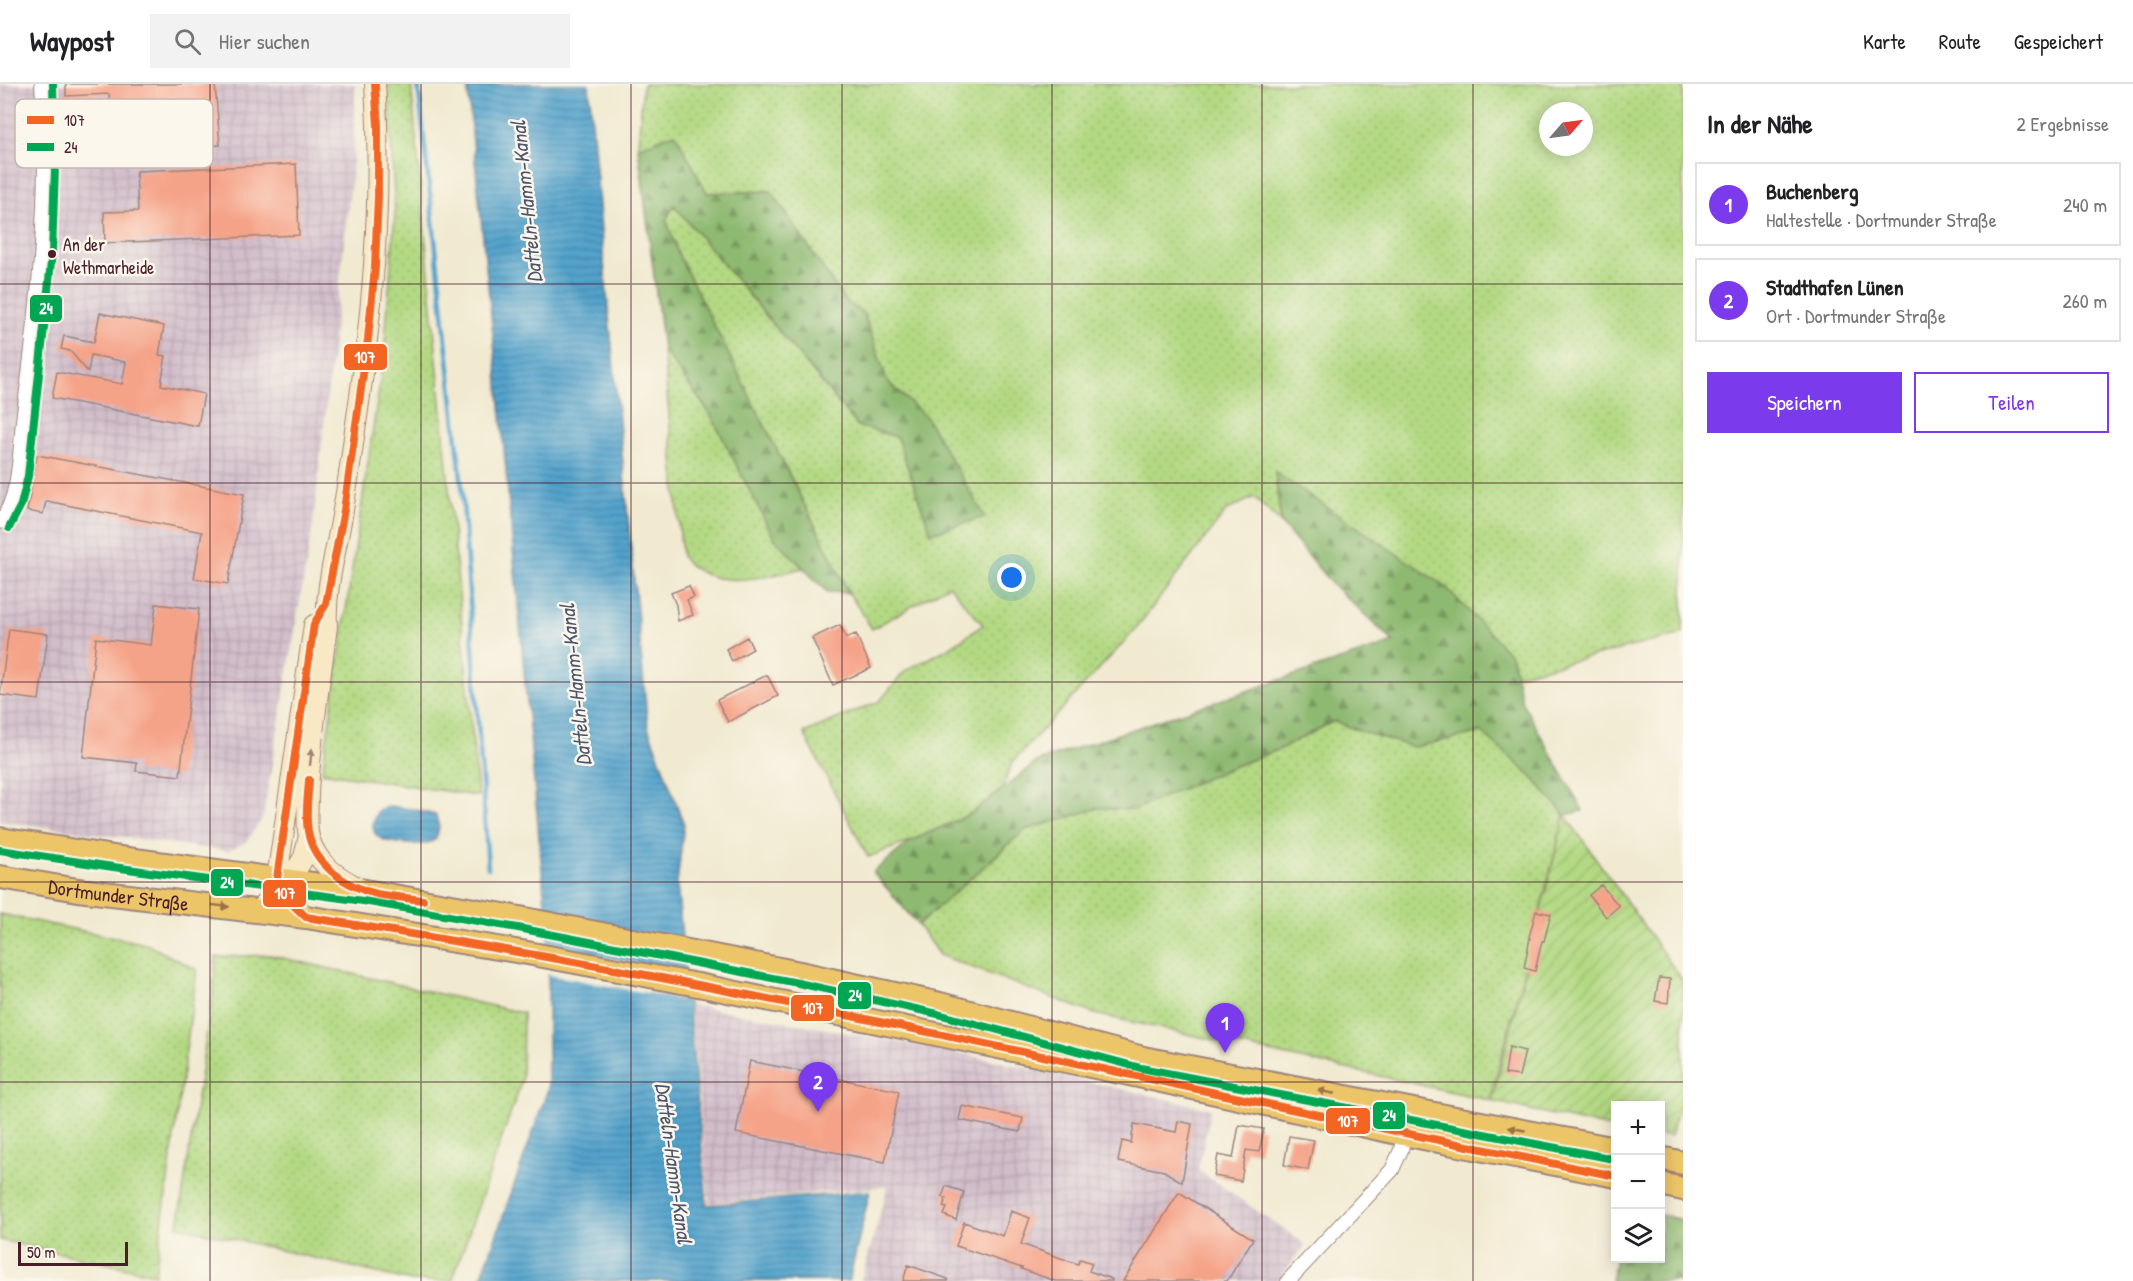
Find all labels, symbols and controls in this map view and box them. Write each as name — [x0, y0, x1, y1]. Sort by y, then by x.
search box — [150, 14, 570, 68]
text: Waypost — [30, 22, 114, 60]
icon: search — [171, 25, 204, 58]
text: Hier suchen — [219, 26, 310, 56]
text: Karte — [1863, 27, 1906, 56]
text: Route — [1939, 27, 1981, 56]
text: Gespeichert — [2014, 27, 2103, 56]
legend — [15, 99, 213, 168]
north arrow — [1539, 102, 1593, 156]
text: In der Nähe — [1707, 106, 1813, 141]
text: 107 — [64, 109, 85, 131]
text: 2 Ergebnisse — [2017, 110, 2109, 137]
water label: Datteln-Hamm-Kanal — [503, 118, 549, 284]
text: 24 — [64, 136, 78, 158]
text: Buchenberg — [1766, 176, 1859, 206]
text: 1 — [1725, 191, 1732, 218]
text: 240 m — [2063, 191, 2107, 218]
text: Haltestelle · Dortmunder Straße — [1766, 206, 1997, 233]
place label: An der Wethmarheide — [63, 232, 154, 280]
marker: An der Wethmarheide — [46, 248, 58, 260]
text: Stadthafen Lünen — [1766, 272, 1904, 302]
text: 2 — [1724, 287, 1733, 314]
text: 260 m — [2063, 287, 2107, 314]
line badge: 24 — [29, 294, 63, 323]
text: 24 — [39, 297, 53, 319]
text: Ort · Dortmunder Straße — [1766, 302, 1946, 329]
line badge: 107 — [343, 343, 388, 371]
text: 107 — [355, 346, 376, 368]
button: Speichern — [1707, 372, 1902, 433]
button: Teilen — [1914, 372, 2109, 433]
your location — [997, 563, 1026, 592]
water label: Datteln-Hamm-Kanal — [552, 601, 598, 767]
one-way arrow — [306, 747, 316, 766]
line badge: 24 — [210, 868, 244, 897]
text: 24 — [220, 871, 234, 893]
street label: Dortmunder Straße — [47, 872, 190, 917]
line badge: 107 — [262, 879, 307, 908]
text: 107 — [275, 882, 296, 904]
one-way arrow — [211, 901, 230, 911]
line badge: 24 — [837, 981, 872, 1010]
text: 24 — [848, 984, 862, 1006]
line badge: 107 — [790, 994, 835, 1022]
text: 107 — [803, 997, 824, 1019]
pin: 1 — [1206, 1004, 1244, 1053]
pin: 2 — [798, 1062, 838, 1112]
water label: Datteln-Hamm-Kanal — [648, 1081, 700, 1247]
one-way arrow — [1316, 1087, 1335, 1096]
line badge: 24 — [1372, 1101, 1406, 1130]
map controls — [1611, 1101, 1665, 1263]
button: + — [1611, 1101, 1665, 1155]
text: 24 — [1382, 1104, 1396, 1126]
line badge: 107 — [1325, 1107, 1371, 1135]
text: 107 — [1338, 1110, 1359, 1132]
one-way arrow — [1508, 1124, 1526, 1134]
button: − — [1611, 1155, 1665, 1209]
button: layers — [1611, 1209, 1665, 1263]
scale bar — [18, 1239, 128, 1266]
text: 50 m — [27, 1241, 56, 1263]

